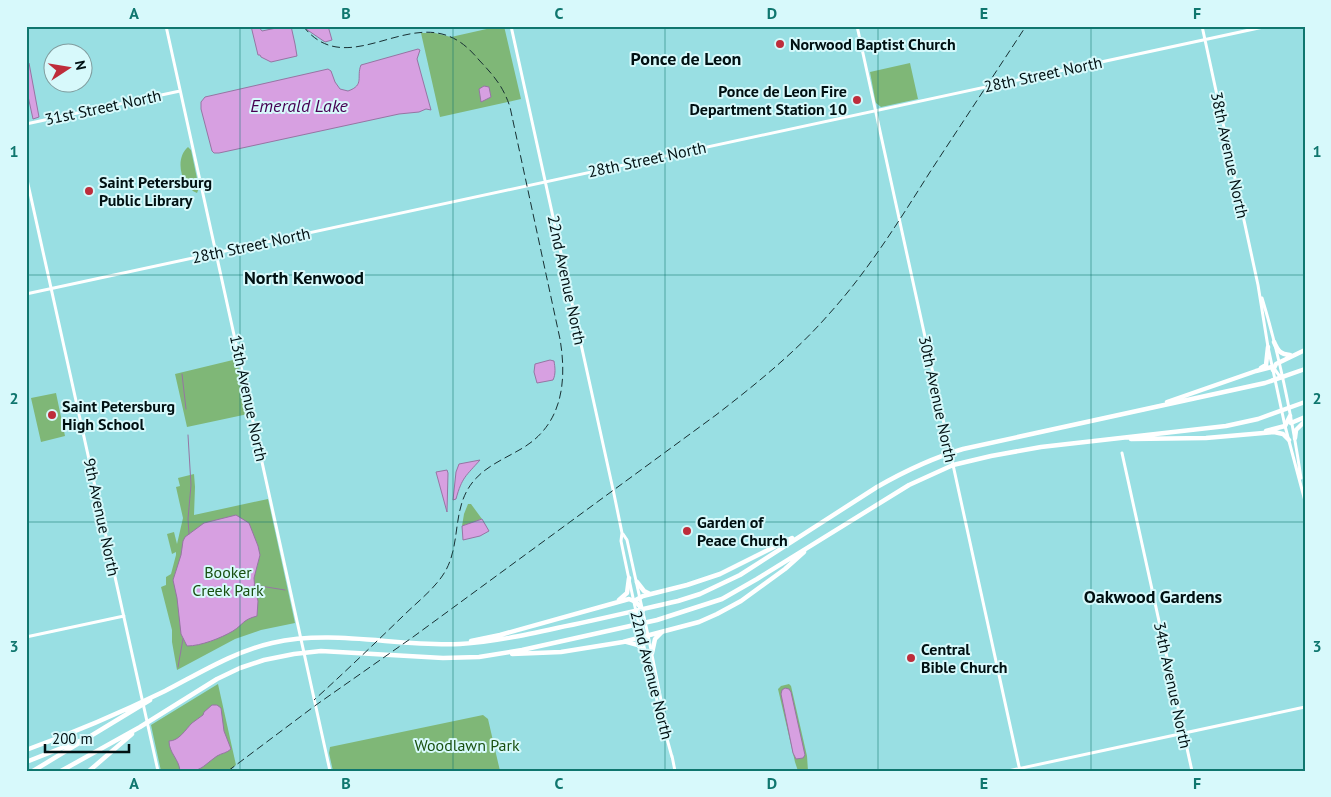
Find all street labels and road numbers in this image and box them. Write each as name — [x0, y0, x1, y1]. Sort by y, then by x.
street label: 28th Street North — [982, 52, 1104, 96]
street label: 31st Street North — [43, 85, 163, 129]
street label: 38th Avenue North — [1207, 90, 1253, 220]
street label: 28th Street North — [586, 137, 708, 181]
street label: 22nd Avenue North — [543, 213, 591, 347]
street label: 28th Street North — [190, 223, 312, 267]
street label: 13th Avenue North — [226, 333, 272, 463]
street label: 30th Avenue North — [915, 334, 961, 464]
street label: 9th Avenue North — [80, 456, 124, 578]
street label: 22nd Avenue North — [626, 608, 678, 742]
street label: 34th Avenue North — [1150, 620, 1196, 750]

